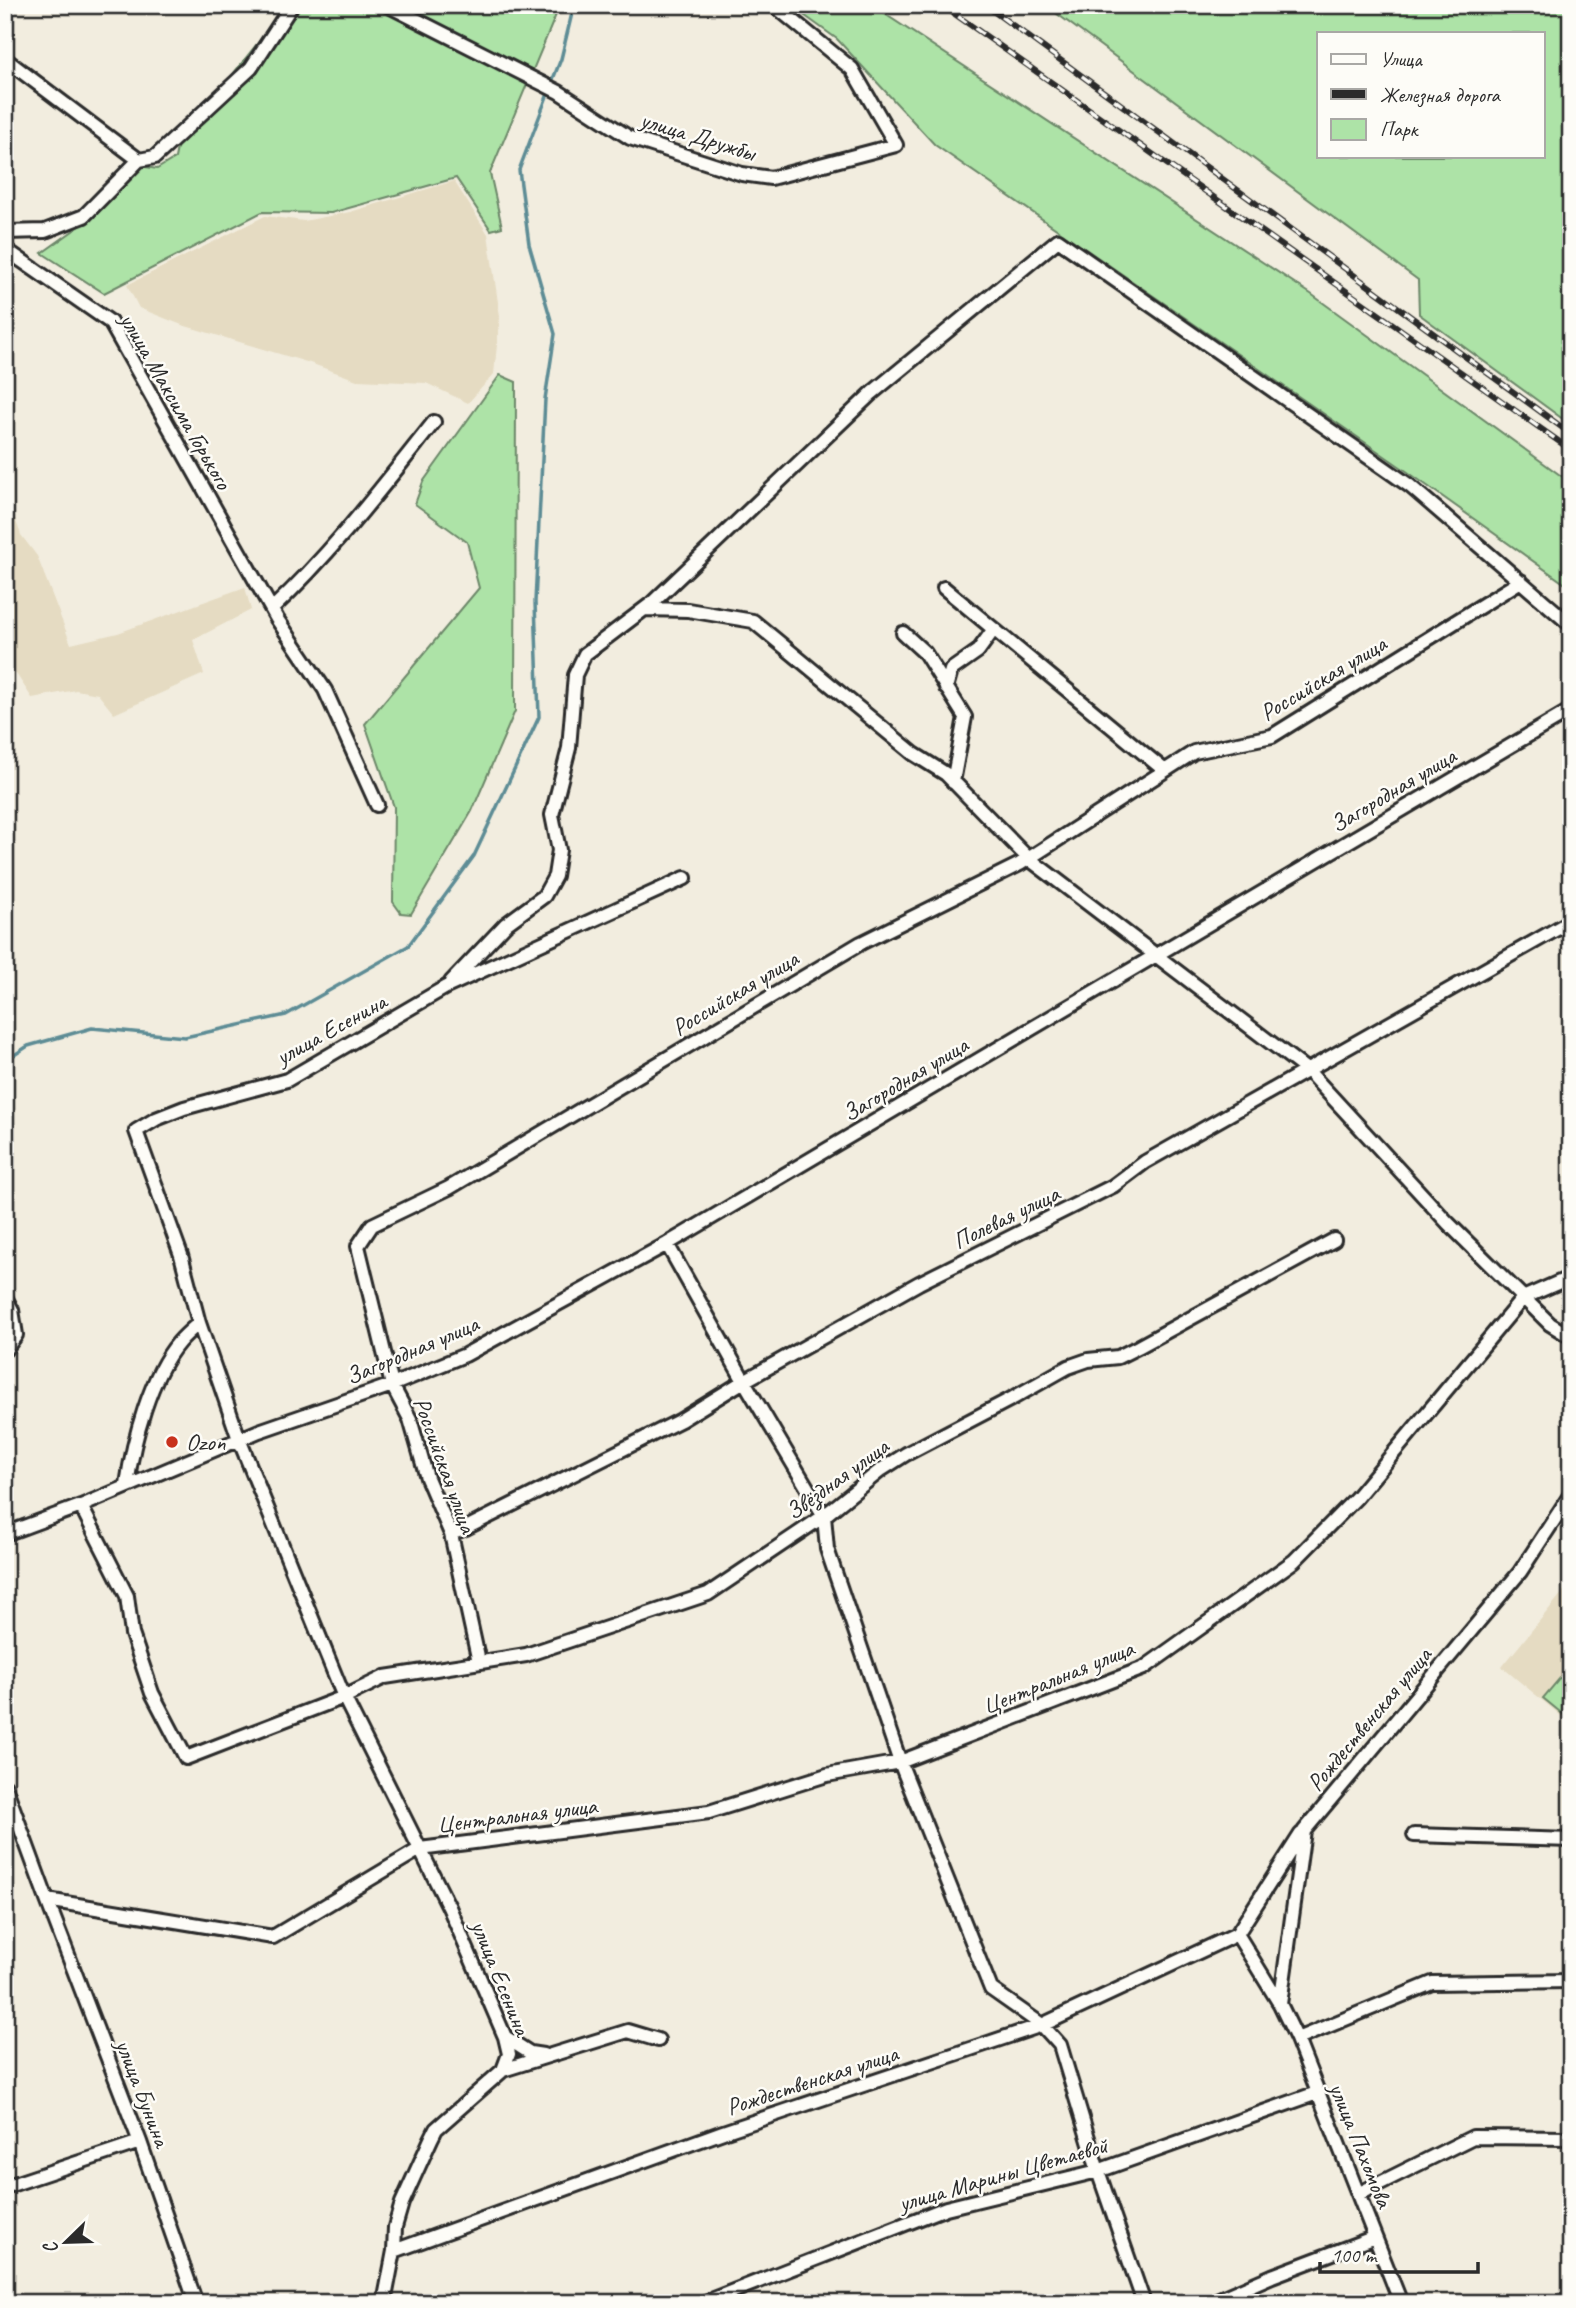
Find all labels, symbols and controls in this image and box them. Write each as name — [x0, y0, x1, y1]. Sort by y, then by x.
legend — [1317, 32, 1544, 158]
text: Улица — [1380, 46, 1423, 72]
text: Железная дорога — [1380, 82, 1501, 108]
street label: улица Дружбы — [635, 104, 761, 168]
text: Парк — [1380, 116, 1420, 142]
street label: улица Максима Горького — [112, 306, 239, 496]
street label: Российская улица — [1254, 628, 1393, 727]
street label: Загородная улица — [1325, 740, 1462, 839]
street label: Российская улица — [666, 943, 805, 1042]
street label: улица Есенина — [269, 985, 393, 1073]
street label: Загородная улица — [837, 1029, 974, 1128]
street label: Полевая улица — [948, 1178, 1066, 1256]
street label: Загородная улица — [341, 1308, 484, 1391]
street label: Российская улица — [407, 1393, 484, 1538]
place label: Ozon — [186, 1427, 226, 1457]
street label: Звёздная улица — [779, 1431, 896, 1527]
marker: Ozon — [164, 1434, 180, 1450]
street label: Центральная улица — [978, 1632, 1140, 1721]
street label: Рождественская улица — [1300, 1640, 1439, 1797]
street label: Центральная улица — [435, 1790, 600, 1840]
street label: улица Есенина — [464, 1914, 539, 2042]
street label: улица Бунина — [108, 2033, 178, 2153]
street label: Рождественская улица — [722, 2038, 903, 2122]
street label: улица Пахомова — [1322, 2076, 1400, 2213]
street label: улица Марины Цветаевой — [893, 2129, 1113, 2219]
north arrow — [32, 2206, 102, 2276]
scale bar — [1320, 2231, 1478, 2275]
text: С — [37, 2237, 64, 2257]
text: 100 m — [1331, 2242, 1378, 2268]

